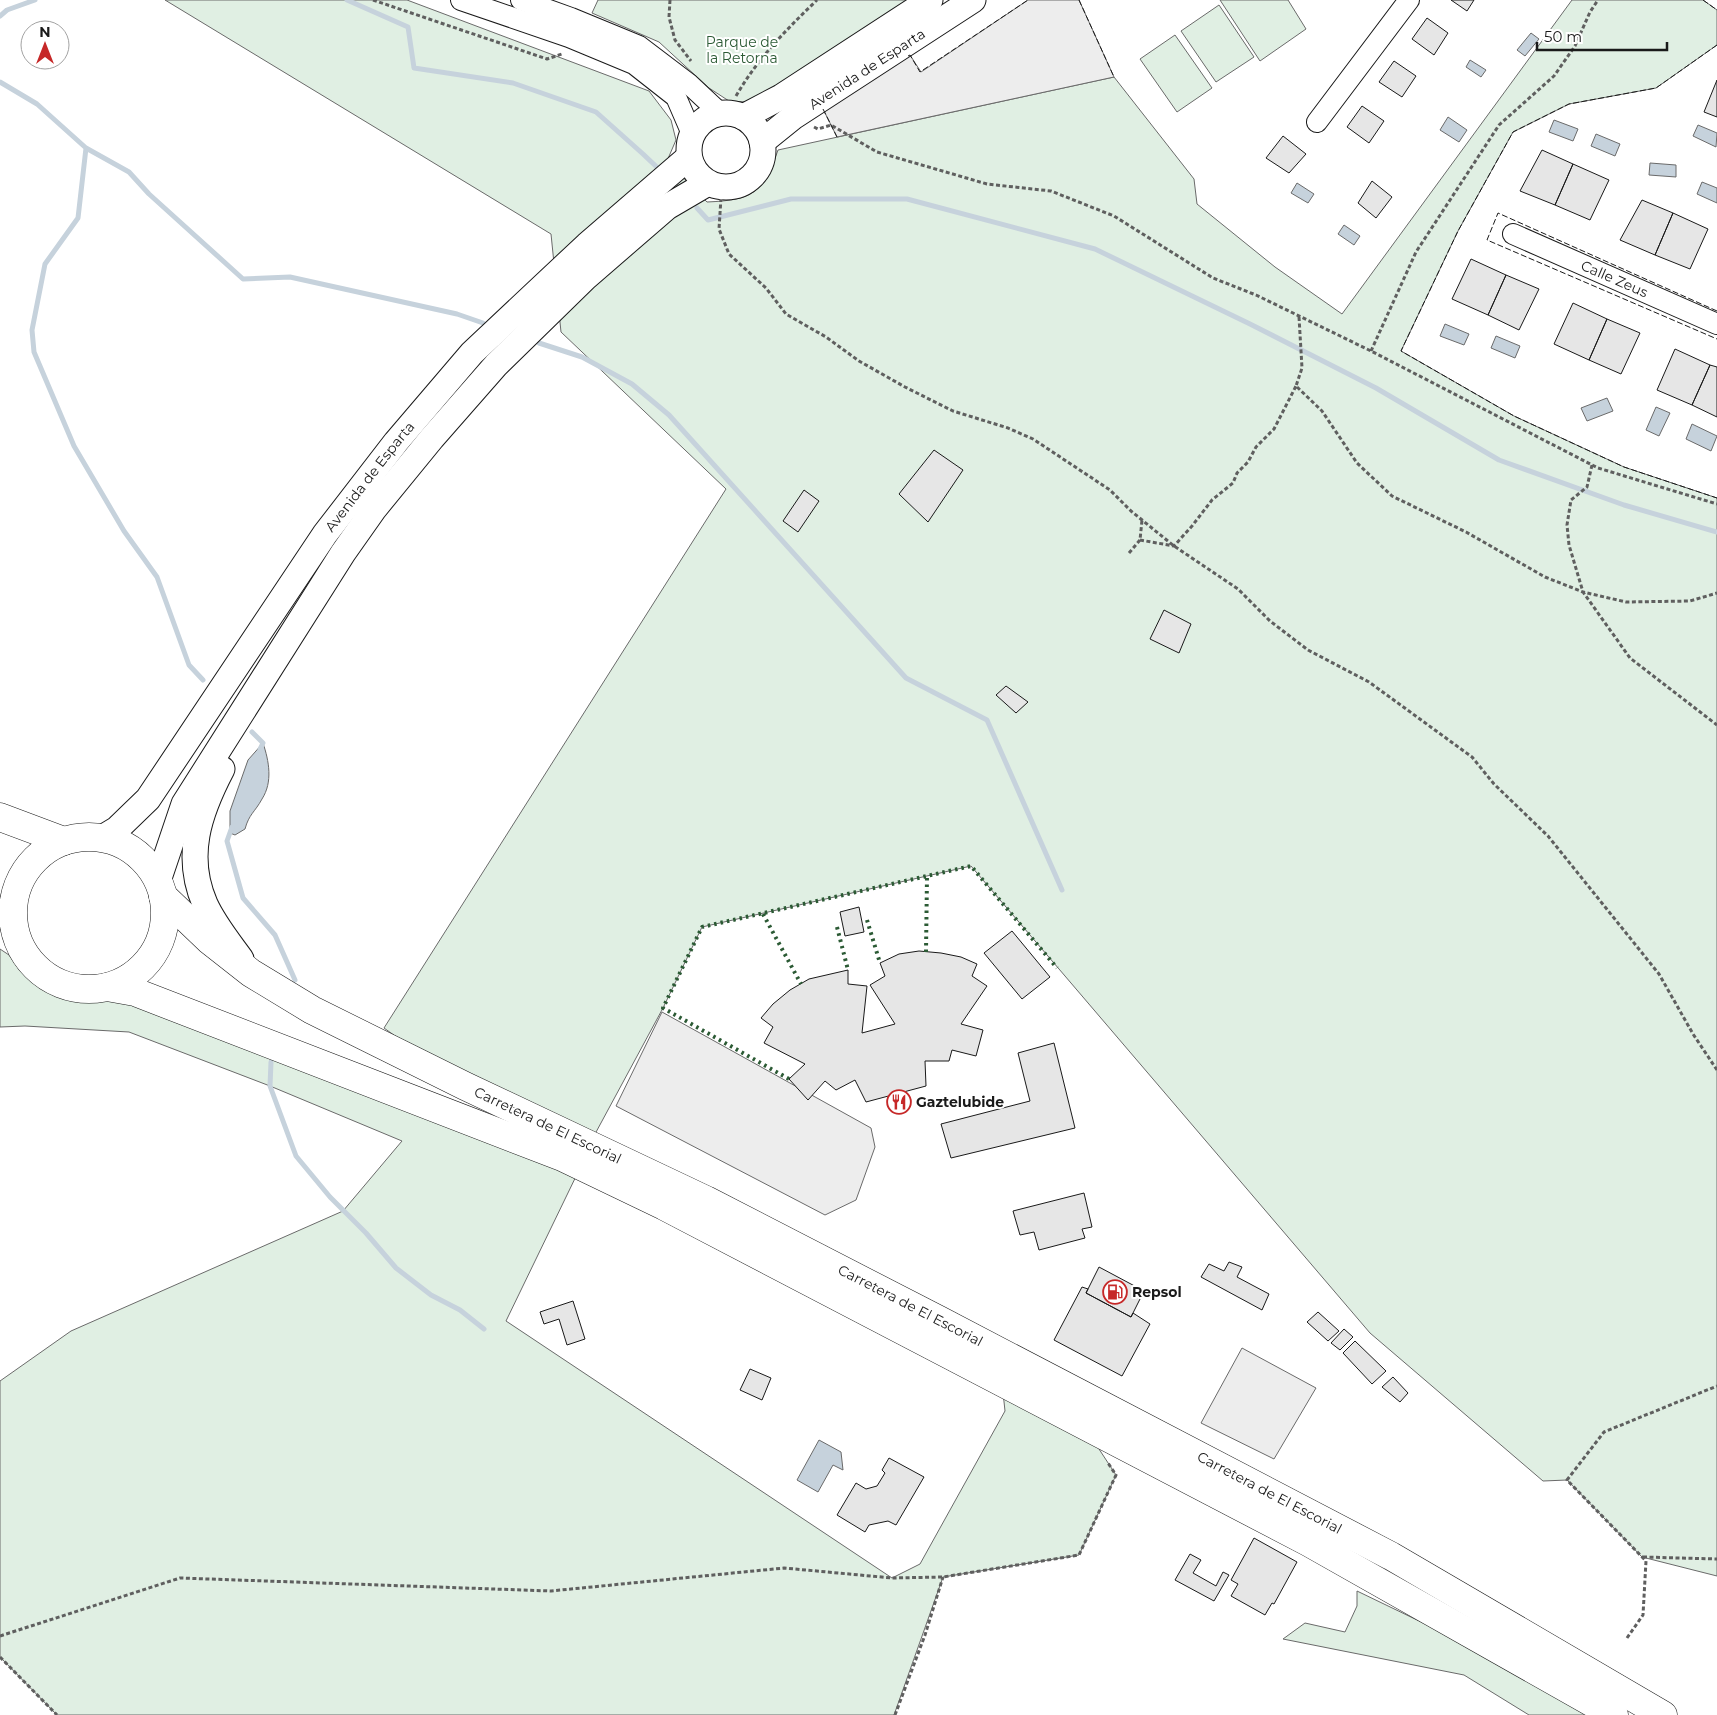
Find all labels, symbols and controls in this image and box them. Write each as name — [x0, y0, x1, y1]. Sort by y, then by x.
north arrow — [20, 20, 70, 70]
scale bar — [1537, 20, 1667, 52]
text: N — [39, 23, 51, 41]
street label: Avenida de Esparta — [805, 25, 929, 113]
text: 50 m — [1544, 27, 1582, 46]
park label: Parque de la Retorna — [706, 33, 778, 67]
street label: Calle Zeus — [1578, 256, 1651, 302]
street label: Avenida de Esparta — [321, 418, 418, 535]
street label: Carretera de El Escorial — [471, 1083, 624, 1168]
restaurant icon: Gaztelubide — [886, 1089, 912, 1115]
place label: Gaztelubide — [916, 1093, 1004, 1111]
street label: Carretera de El Escorial — [835, 1261, 986, 1350]
fuel station icon: Repsol — [1102, 1279, 1128, 1305]
place label: Repsol — [1132, 1283, 1182, 1301]
street label: Carretera de El Escorial — [1194, 1447, 1345, 1538]

